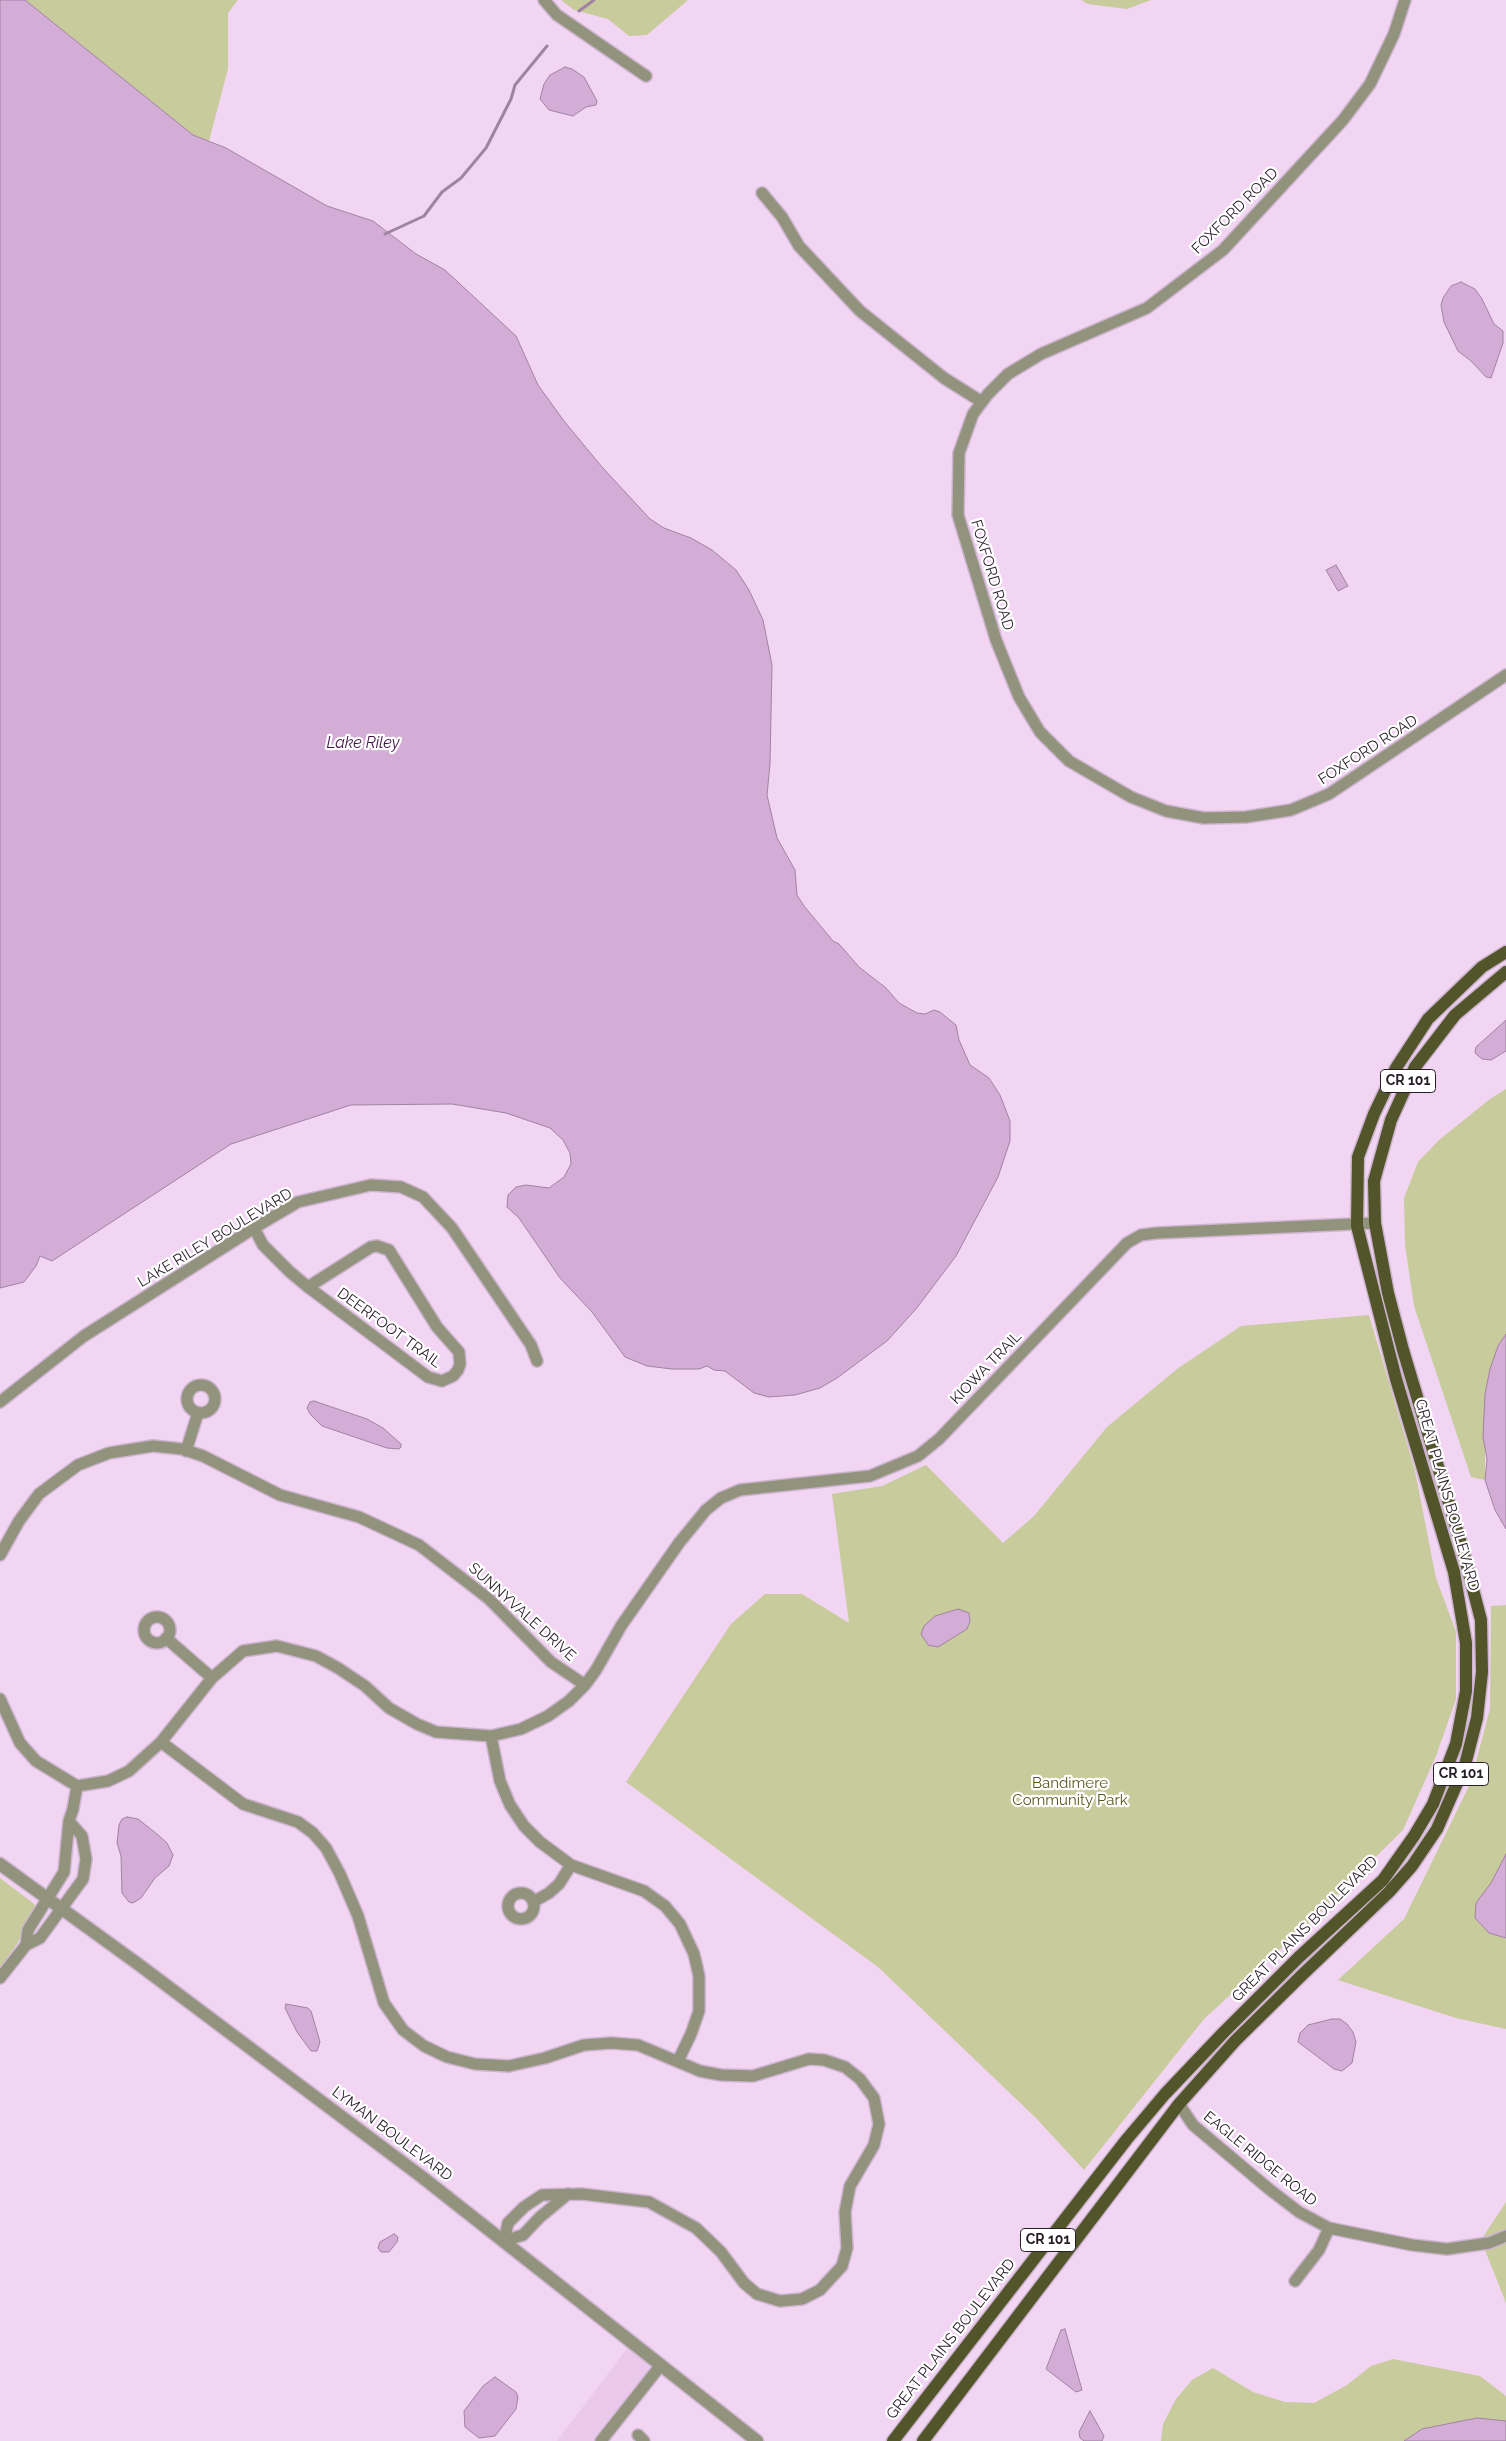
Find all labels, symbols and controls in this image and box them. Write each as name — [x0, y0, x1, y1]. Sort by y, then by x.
street label: FOXFORD ROAD — [1188, 164, 1282, 258]
street label: FOXFORD ROAD — [967, 518, 1017, 632]
street label: FOXFORD ROAD — [1315, 711, 1421, 789]
water label: Lake Riley — [327, 733, 399, 753]
road number: CR 101 — [1380, 1070, 1436, 1092]
street label: LAKE RILEY BOULEVARD — [135, 1185, 295, 1291]
street label: DEERFOOT TRAIL — [334, 1284, 444, 1372]
street label: KIOWA TRAIL — [947, 1328, 1025, 1408]
street label: GREAT PLAINS BOULEVARD — [1411, 1397, 1483, 1593]
street label: SUNNYVALE DRIVE — [465, 1559, 579, 1665]
road number: CR 101 — [1434, 1762, 1488, 1786]
park label: Bandimere Community Park — [1012, 1774, 1128, 1809]
street label: GREAT PLAINS BOULEVARD — [1228, 1852, 1382, 2006]
street label: LYMAN BOULEVARD — [328, 2083, 456, 2185]
street label: EAGLE RIDGE ROAD — [1200, 2108, 1320, 2210]
road number: CR 101 — [1020, 2228, 1076, 2252]
street label: GREAT PLAINS BOULEVARD — [883, 2255, 1019, 2423]

